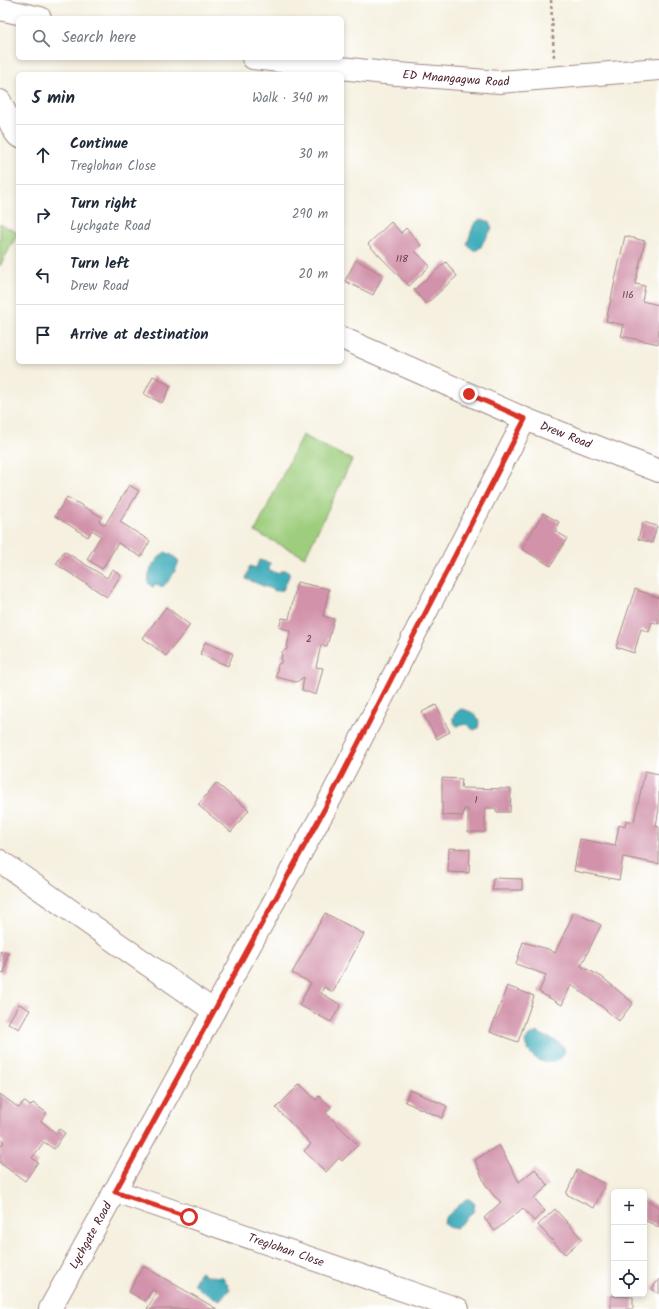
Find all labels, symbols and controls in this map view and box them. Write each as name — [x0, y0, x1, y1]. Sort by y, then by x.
search box — [16, 16, 344, 60]
text: Search here — [62, 26, 136, 50]
icon: search — [30, 27, 52, 49]
street label: ED Mnangagwa Road — [402, 65, 511, 92]
text: 5 min — [32, 85, 75, 112]
text: Walk · 340 m — [252, 88, 328, 109]
text: Continue — [70, 132, 128, 156]
icon: ahead — [32, 144, 54, 166]
text: 30 m — [299, 144, 328, 165]
text: Treglohan Close — [70, 156, 156, 177]
text: Turn right — [70, 192, 137, 216]
icon: right — [32, 204, 54, 226]
text: 290 m — [292, 204, 328, 225]
text: Lychgate Road — [70, 216, 150, 237]
house number: 118 — [396, 251, 409, 267]
text: Turn left — [70, 252, 130, 276]
icon: left — [32, 264, 54, 286]
text: 20 m — [298, 264, 328, 285]
text: Drew Road — [70, 276, 129, 297]
house number: 116 — [622, 287, 634, 303]
text: Arrive at destination — [70, 323, 209, 347]
icon: arrive — [32, 324, 54, 346]
route end — [460, 385, 478, 403]
street label: Drew Road — [537, 417, 595, 454]
house number: 2 — [306, 631, 312, 647]
house number: 1 — [474, 792, 478, 808]
map controls — [611, 1189, 647, 1297]
button: + — [611, 1189, 647, 1225]
street label: Lychgate Road — [65, 1198, 118, 1273]
route start — [180, 1208, 198, 1226]
button: − — [611, 1225, 647, 1261]
street label: Treglohan Close — [245, 1228, 327, 1272]
button: locate — [611, 1261, 647, 1297]

